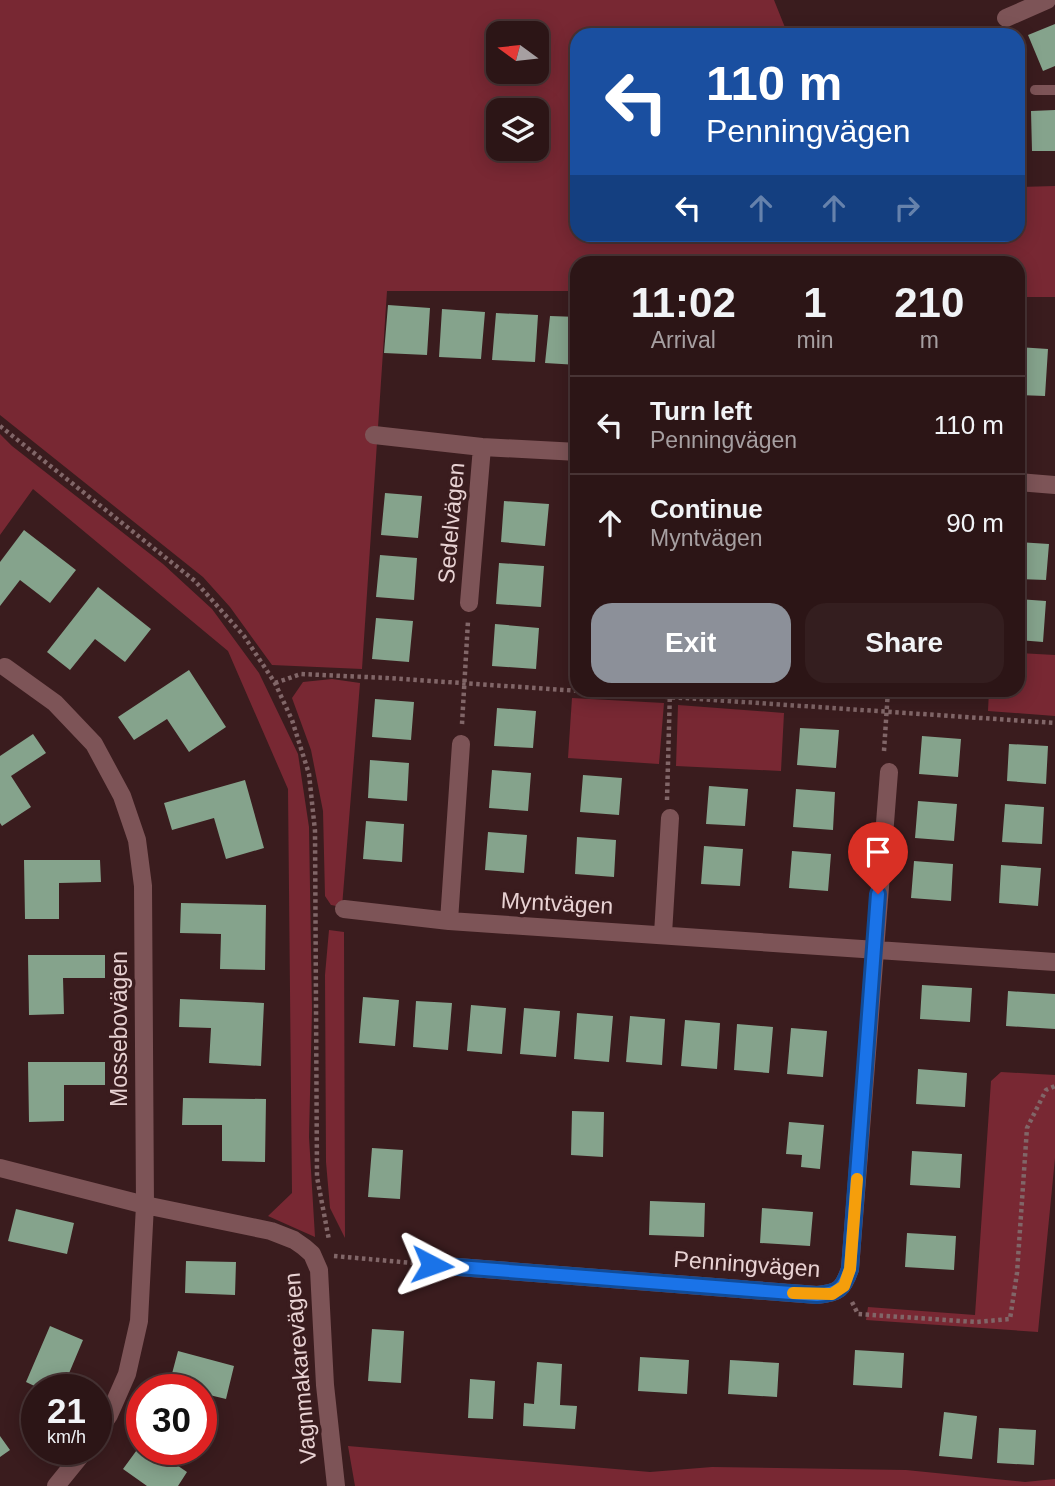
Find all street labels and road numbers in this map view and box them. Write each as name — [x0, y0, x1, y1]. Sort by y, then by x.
street label: Sedelvägen — [433, 461, 469, 585]
street label: Myntvägen — [500, 887, 614, 919]
street label: Mossebovägen — [106, 951, 132, 1107]
street label: Penningvägen — [673, 1246, 821, 1282]
street label: Vagnmakarevägen — [279, 1272, 321, 1464]

